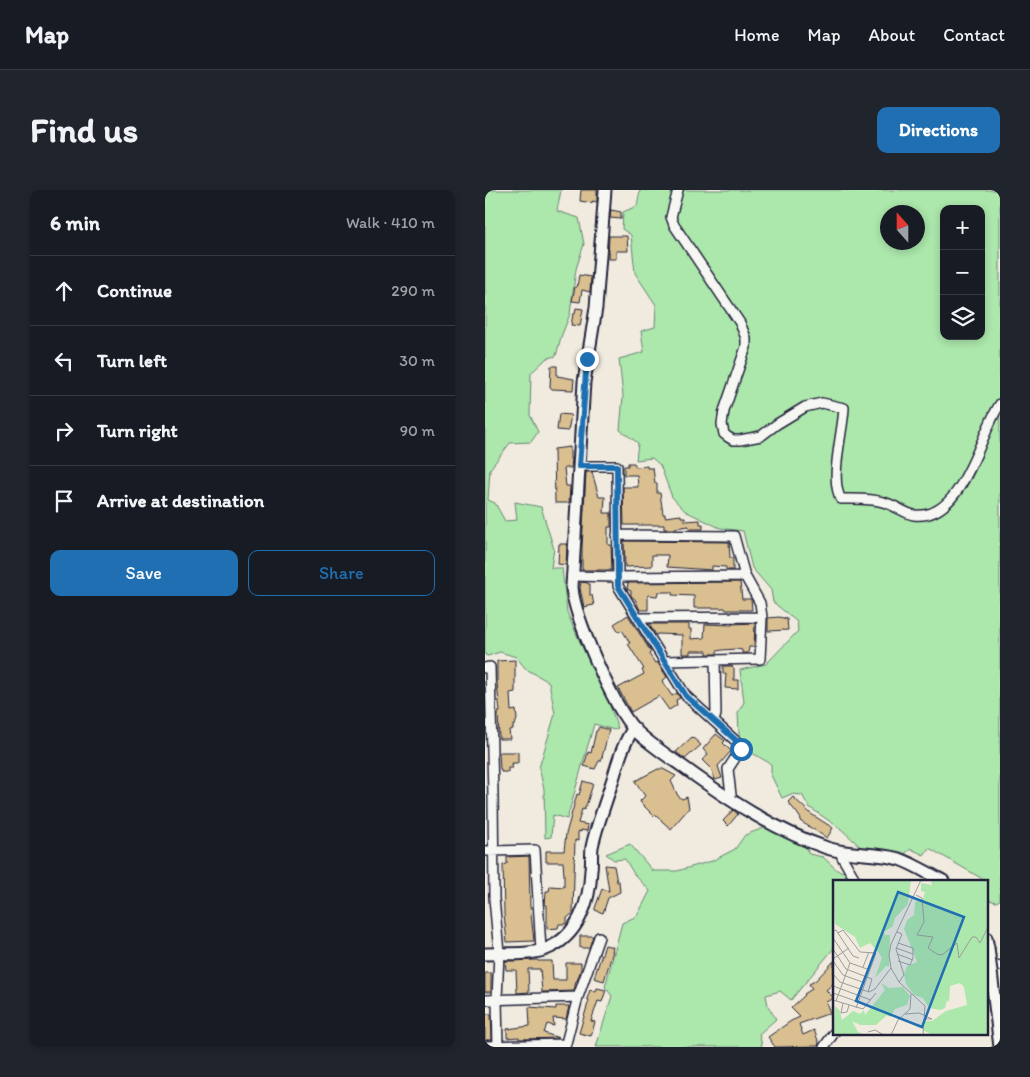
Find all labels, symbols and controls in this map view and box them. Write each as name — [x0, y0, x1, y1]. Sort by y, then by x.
text: Map — [25, 20, 69, 49]
text: Home — [734, 24, 780, 46]
text: Map — [808, 24, 841, 46]
text: About — [869, 24, 915, 46]
text: Contact — [943, 24, 1005, 46]
button: Directions — [877, 107, 1000, 153]
text: Find us — [30, 109, 138, 151]
north arrow — [880, 205, 925, 250]
map controls — [940, 205, 985, 340]
button: + — [940, 205, 985, 250]
text: 6 min — [50, 210, 100, 235]
text: Walk · 410 m — [346, 213, 435, 232]
button: − — [940, 250, 985, 295]
icon: ahead — [50, 277, 78, 305]
text: Continue — [97, 279, 172, 302]
text: 290 m — [391, 281, 435, 300]
button: layers — [940, 295, 985, 340]
icon: left — [50, 347, 78, 375]
route end — [576, 348, 599, 371]
text: Turn left — [97, 349, 167, 372]
text: 30 m — [399, 351, 435, 370]
icon: right — [50, 417, 78, 445]
text: Turn right — [97, 419, 178, 442]
text: 90 m — [400, 421, 435, 440]
icon: arrive — [50, 487, 78, 515]
text: Arrive at destination — [97, 489, 264, 512]
button: Save — [50, 550, 238, 596]
button: Share — [248, 550, 435, 596]
route start — [730, 738, 753, 761]
inset map — [833, 880, 987, 1034]

